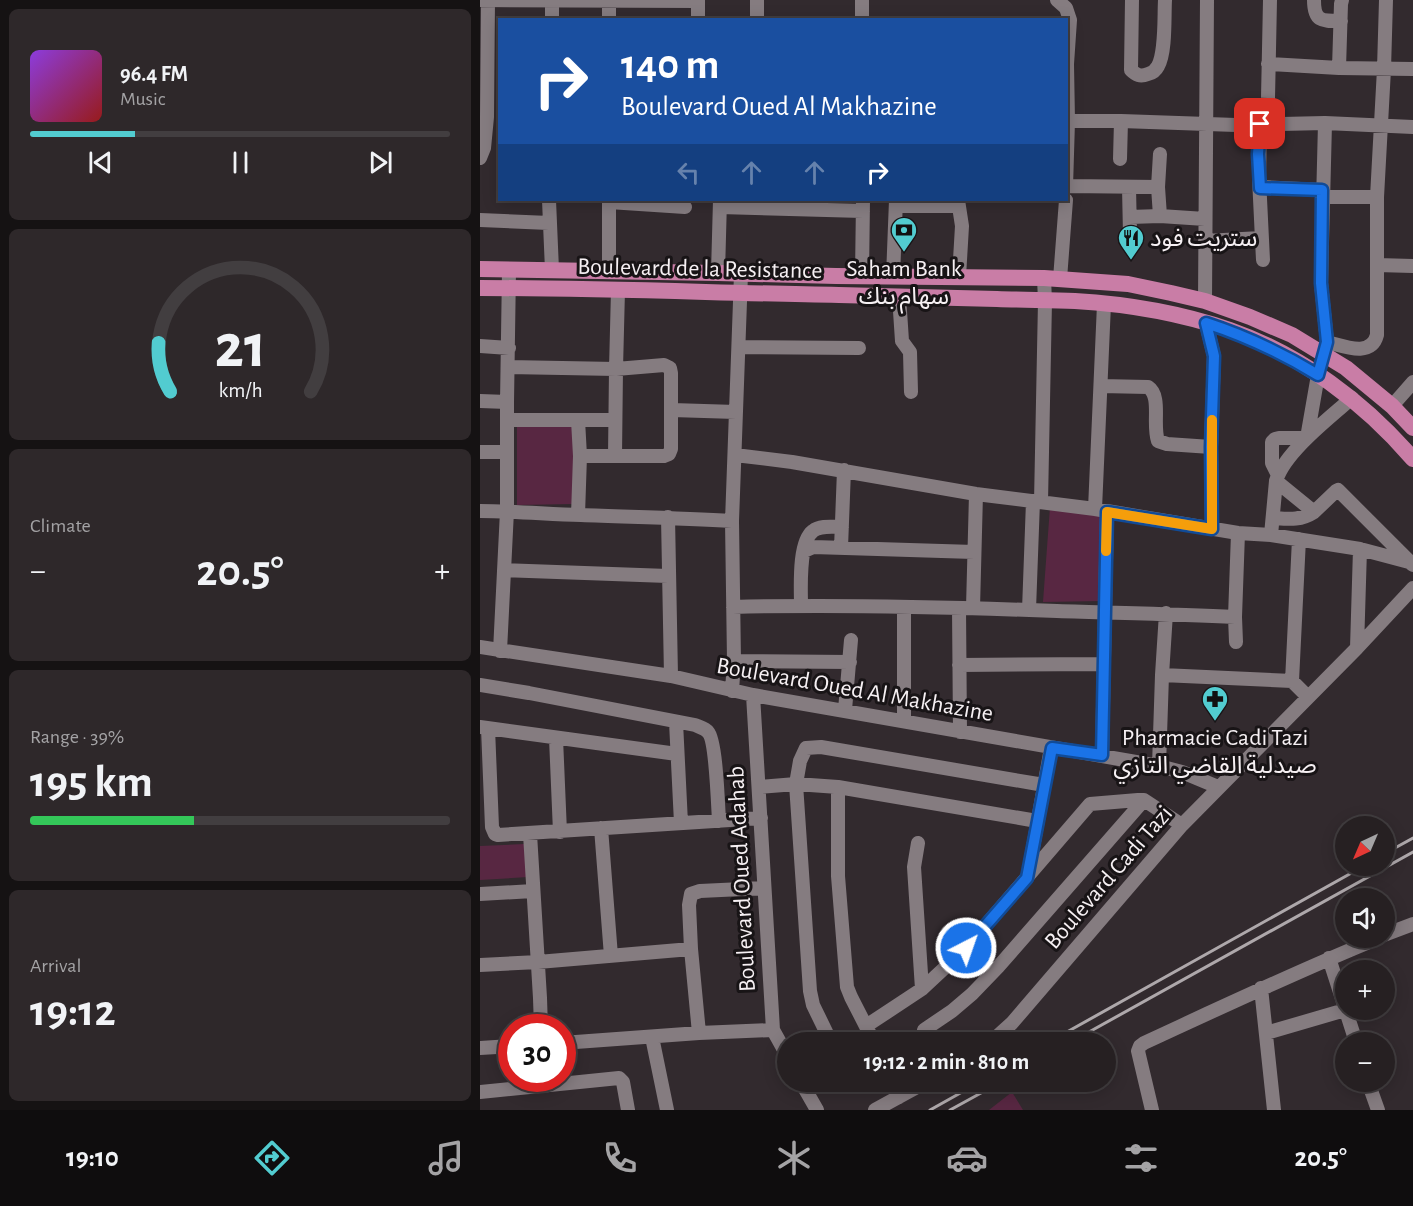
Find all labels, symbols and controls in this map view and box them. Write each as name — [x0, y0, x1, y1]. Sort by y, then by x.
icon: right — [522, 42, 600, 120]
text: 140 m — [621, 44, 719, 86]
text: 96.4 FM — [120, 63, 188, 85]
text: Music — [120, 89, 166, 109]
text: Boulevard Oued Al Makhazine — [621, 93, 937, 120]
pin — [1234, 98, 1285, 149]
icon: arrive — [1243, 107, 1276, 140]
icon: previous — [84, 146, 117, 179]
icon: pause — [224, 146, 257, 179]
icon: next — [364, 146, 397, 179]
icon: left — [672, 156, 705, 189]
icon: ahead — [735, 156, 768, 189]
icon: ahead — [798, 156, 831, 189]
icon: right — [861, 156, 894, 189]
bank icon: Saham Bank سهام بنك — [889, 215, 919, 253]
restaurant icon: ستريت فود — [1116, 223, 1146, 261]
place label: ستريت فود — [1150, 227, 1257, 252]
street label: Boulevard de la Resistance — [577, 255, 823, 283]
place label: Saham Bank سهام بنك — [846, 257, 962, 314]
text: 21 — [214, 316, 266, 378]
text: km/h — [218, 380, 262, 401]
text: Climate — [30, 516, 91, 536]
text: 20.5° — [196, 549, 284, 594]
text: − — [30, 555, 46, 588]
text: + — [434, 555, 450, 588]
street label: Boulevard Oued Al Makhazine — [715, 654, 995, 726]
pharmacy icon: Pharmacie Cadi Tazi صيدلية القاضي التازي — [1200, 684, 1230, 722]
place label: Pharmacie Cadi Tazi صيدلية القاضي التازي — [1113, 726, 1317, 784]
text: Range · 39% — [30, 727, 124, 747]
text: 195 km — [30, 760, 153, 805]
street label: Boulevard Oued Adahab — [724, 765, 760, 993]
street label: Boulevard Cadi Tazi — [1040, 801, 1177, 954]
north arrow — [1335, 816, 1395, 876]
map controls — [1335, 816, 1395, 1092]
button: sound — [1335, 888, 1395, 948]
position arrow — [934, 916, 998, 980]
text: Arrival — [30, 956, 81, 976]
button: + — [1335, 960, 1395, 1020]
text: 19:12 — [30, 989, 116, 1034]
speed limit sign: 30 — [498, 1014, 576, 1092]
button: − — [1335, 1032, 1395, 1092]
text: 19:12 · 2 min · 810 m — [864, 1051, 1029, 1073]
icon: directions — [251, 1137, 293, 1179]
icon: music — [425, 1137, 467, 1179]
icon: phone — [599, 1137, 641, 1179]
icon: climate — [773, 1137, 815, 1179]
icon: car — [946, 1137, 988, 1179]
icon: filters — [1120, 1137, 1162, 1179]
text: 19:10 — [66, 1144, 119, 1171]
text: 20.5° — [1294, 1144, 1347, 1171]

